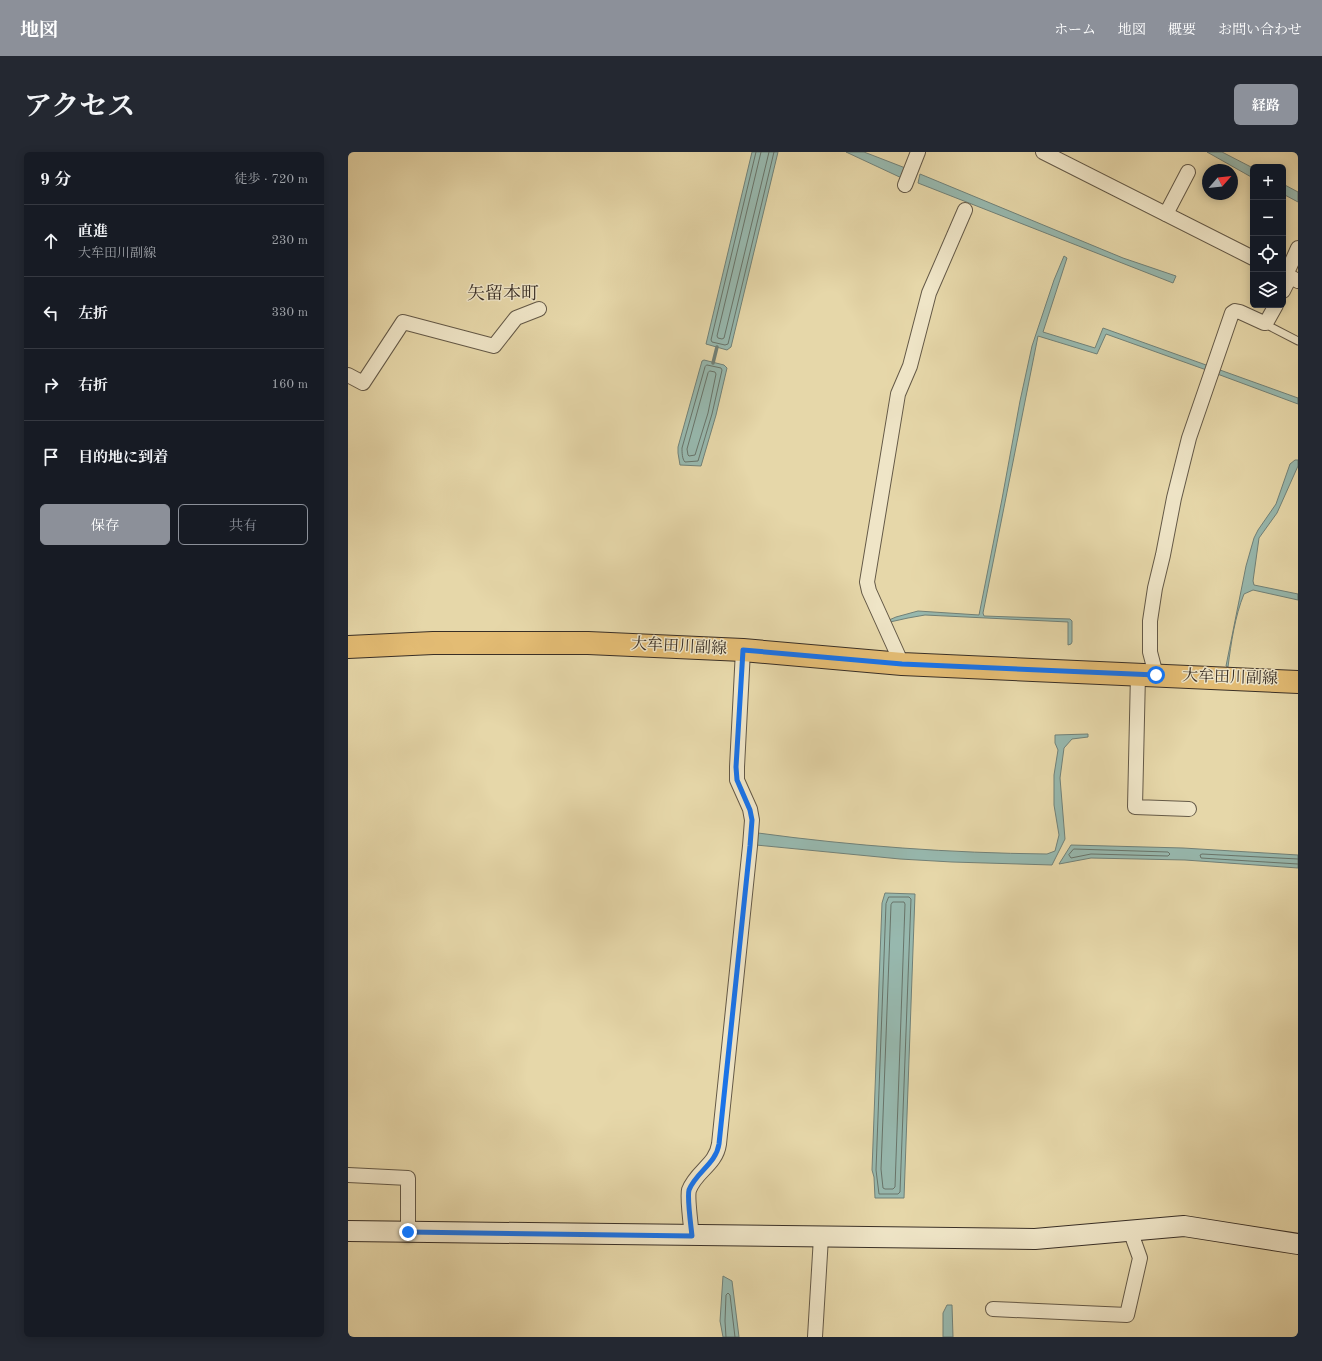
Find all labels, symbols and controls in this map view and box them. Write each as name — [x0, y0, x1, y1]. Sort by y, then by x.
text: 地図 — [20, 22, 58, 41]
text: ホーム — [1054, 23, 1096, 37]
text: 地図 — [1118, 23, 1146, 37]
text: 概要 — [1168, 23, 1196, 37]
text: お問い合わせ — [1218, 23, 1302, 37]
button: 経路 — [1234, 84, 1298, 125]
text: アクセス — [24, 94, 135, 122]
north arrow — [1202, 164, 1238, 200]
map controls — [1250, 164, 1286, 308]
button: + — [1250, 164, 1286, 200]
text: 9 分 — [40, 172, 72, 189]
text: 徒歩 · 720 m — [234, 173, 308, 186]
button: − — [1250, 200, 1286, 236]
text: 直進 — [78, 225, 108, 240]
icon: ahead — [40, 230, 62, 252]
text: 230 m — [271, 234, 308, 247]
button: locate — [1250, 236, 1286, 272]
text: 大牟田川副線 — [78, 247, 156, 260]
button: layers — [1250, 272, 1286, 308]
district label: 矢留本町 — [467, 283, 539, 303]
icon: left — [40, 302, 62, 324]
text: 330 m — [271, 306, 308, 319]
text: 左折 — [78, 307, 108, 322]
icon: right — [40, 374, 62, 396]
text: 160 m — [271, 378, 308, 391]
text: 右折 — [78, 379, 108, 394]
icon: arrive — [40, 446, 62, 468]
text: 目的地に到着 — [78, 451, 168, 466]
button: 保存 — [40, 504, 170, 545]
button: 共有 — [178, 504, 308, 545]
street label: 大牟田川副線 — [631, 635, 727, 658]
route start — [1147, 666, 1165, 684]
street label: 大牟田川副線 — [1182, 666, 1278, 688]
route end — [399, 1223, 417, 1241]

